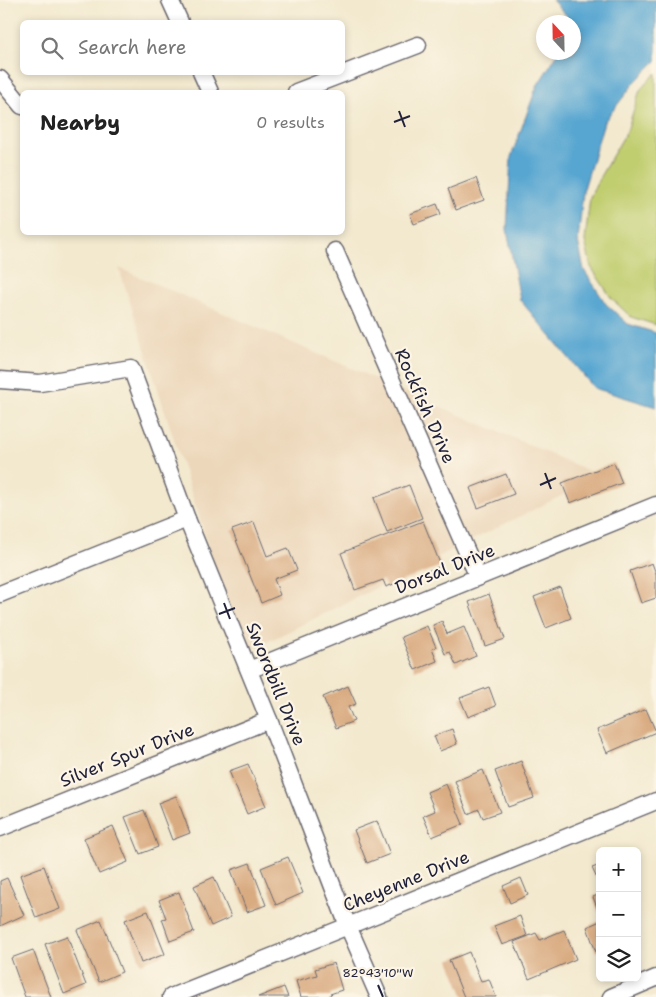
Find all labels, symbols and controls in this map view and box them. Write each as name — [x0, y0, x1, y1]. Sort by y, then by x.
north arrow — [536, 15, 581, 60]
search box — [20, 20, 345, 75]
icon: search — [38, 34, 66, 62]
text: Search here — [78, 35, 187, 60]
text: Nearby — [40, 109, 120, 137]
text: 0 results — [256, 112, 325, 133]
street label: Rockfish Drive — [389, 345, 461, 467]
street label: Dorsal Drive — [391, 538, 499, 600]
street label: Swordbill Drive — [240, 619, 312, 749]
street label: Silver Spur Drive — [56, 717, 198, 793]
street label: Cheyenne Drive — [339, 845, 473, 917]
map controls — [596, 847, 641, 982]
button: + — [596, 847, 641, 892]
button: − — [596, 892, 641, 937]
button: layers — [596, 937, 641, 982]
text: 82°43'10"W — [343, 965, 413, 981]

